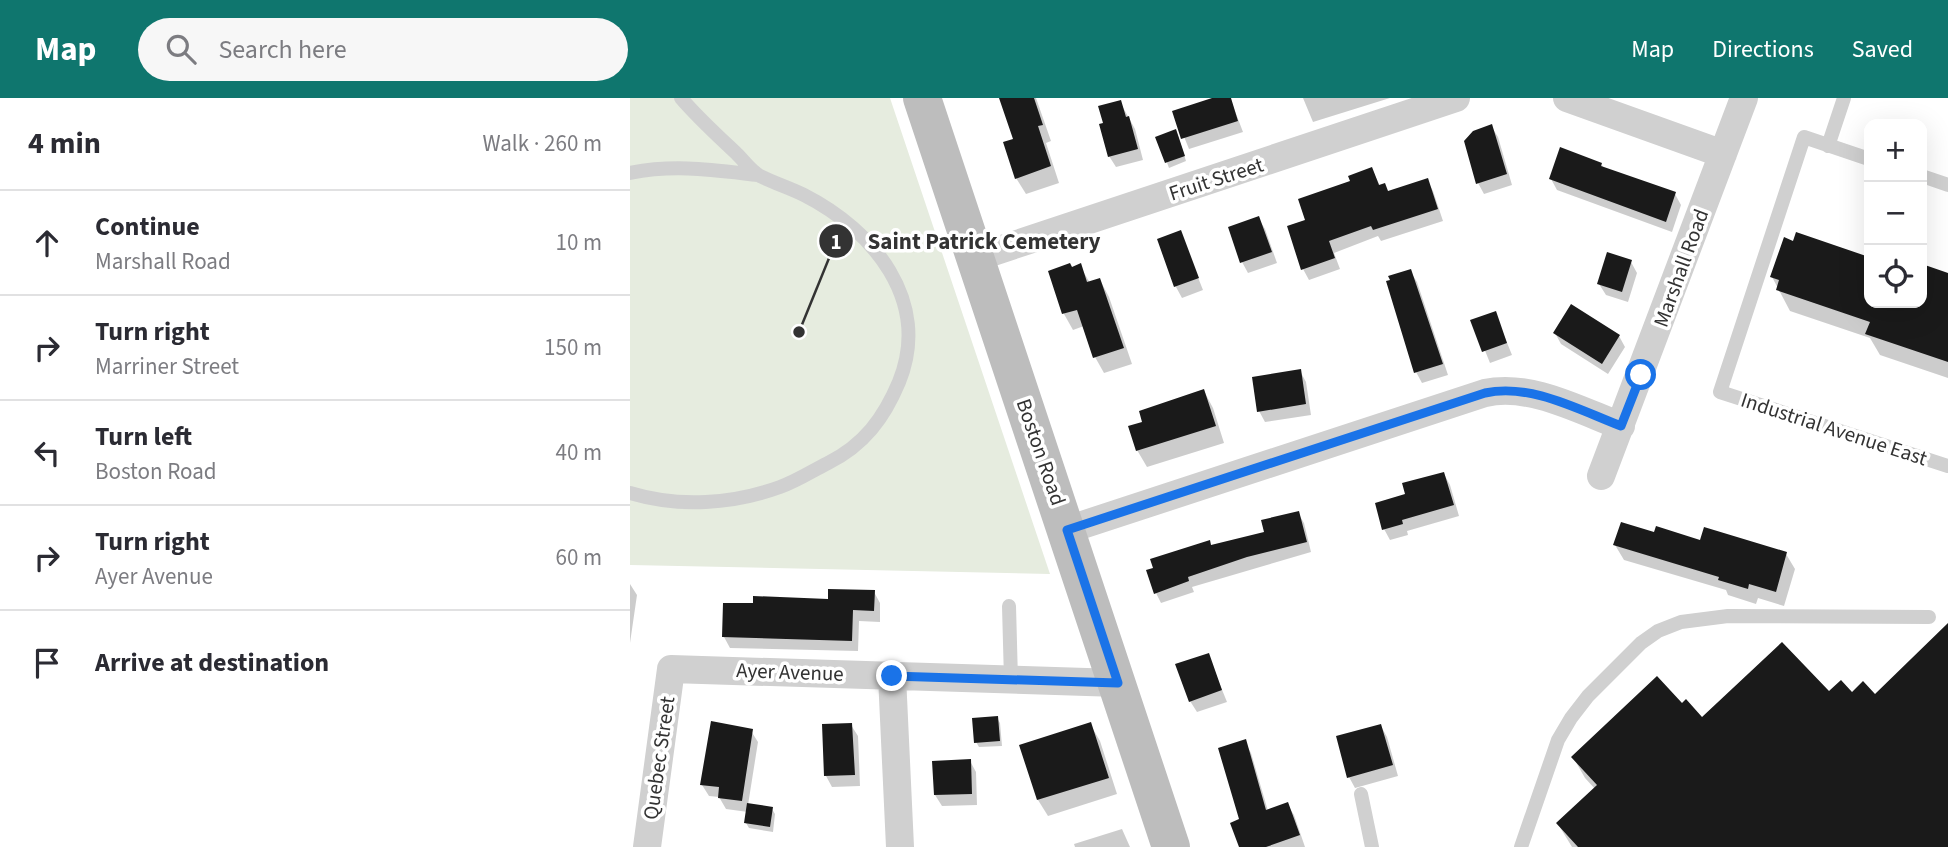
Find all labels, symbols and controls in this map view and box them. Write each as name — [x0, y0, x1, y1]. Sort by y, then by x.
search box — [138, 18, 628, 81]
text: Map — [35, 26, 96, 73]
icon: search — [162, 30, 200, 68]
text: Search here — [218, 31, 347, 68]
text: Map — [1631, 32, 1674, 67]
text: Directions — [1712, 32, 1814, 67]
text: Saved — [1852, 32, 1913, 67]
map controls — [1864, 119, 1927, 308]
button: + — [1864, 119, 1927, 182]
text: 4 min — [28, 122, 101, 165]
text: Walk · 260 m — [483, 127, 602, 160]
street label: Fruit Street — [1165, 150, 1267, 208]
button: − — [1864, 182, 1927, 245]
street label: Marshall Road — [1646, 205, 1716, 331]
text: Continue — [95, 208, 200, 245]
callout: Saint Patrick Cemetery — [819, 219, 1115, 263]
icon: ahead — [28, 224, 66, 262]
text: Saint Patrick Cemetery — [867, 225, 1101, 258]
text: 10 m — [555, 226, 602, 259]
text: 1 — [830, 227, 842, 257]
text: Marshall Road — [95, 245, 231, 278]
button: locate — [1864, 245, 1927, 308]
text: Turn right — [95, 313, 210, 350]
icon: right — [28, 329, 66, 367]
text: 150 m — [544, 331, 602, 364]
text: Marriner Street — [95, 350, 239, 383]
route start — [1625, 359, 1656, 390]
street label: Industrial Avenue East — [1737, 385, 1931, 473]
street label: Boston Road — [1009, 395, 1073, 509]
text: Turn left — [95, 418, 192, 455]
icon: left — [28, 434, 66, 472]
text: 40 m — [555, 436, 602, 469]
text: Boston Road — [95, 455, 217, 488]
text: Turn right — [95, 523, 210, 560]
icon: right — [28, 539, 66, 577]
text: 60 m — [555, 541, 602, 574]
text: Ayer Avenue — [95, 560, 213, 593]
icon: arrive — [28, 644, 66, 682]
text: Arrive at destination — [95, 644, 329, 681]
street label: Ayer Avenue — [736, 655, 844, 689]
route end — [876, 660, 907, 691]
street label: Quebec Street — [636, 694, 682, 822]

